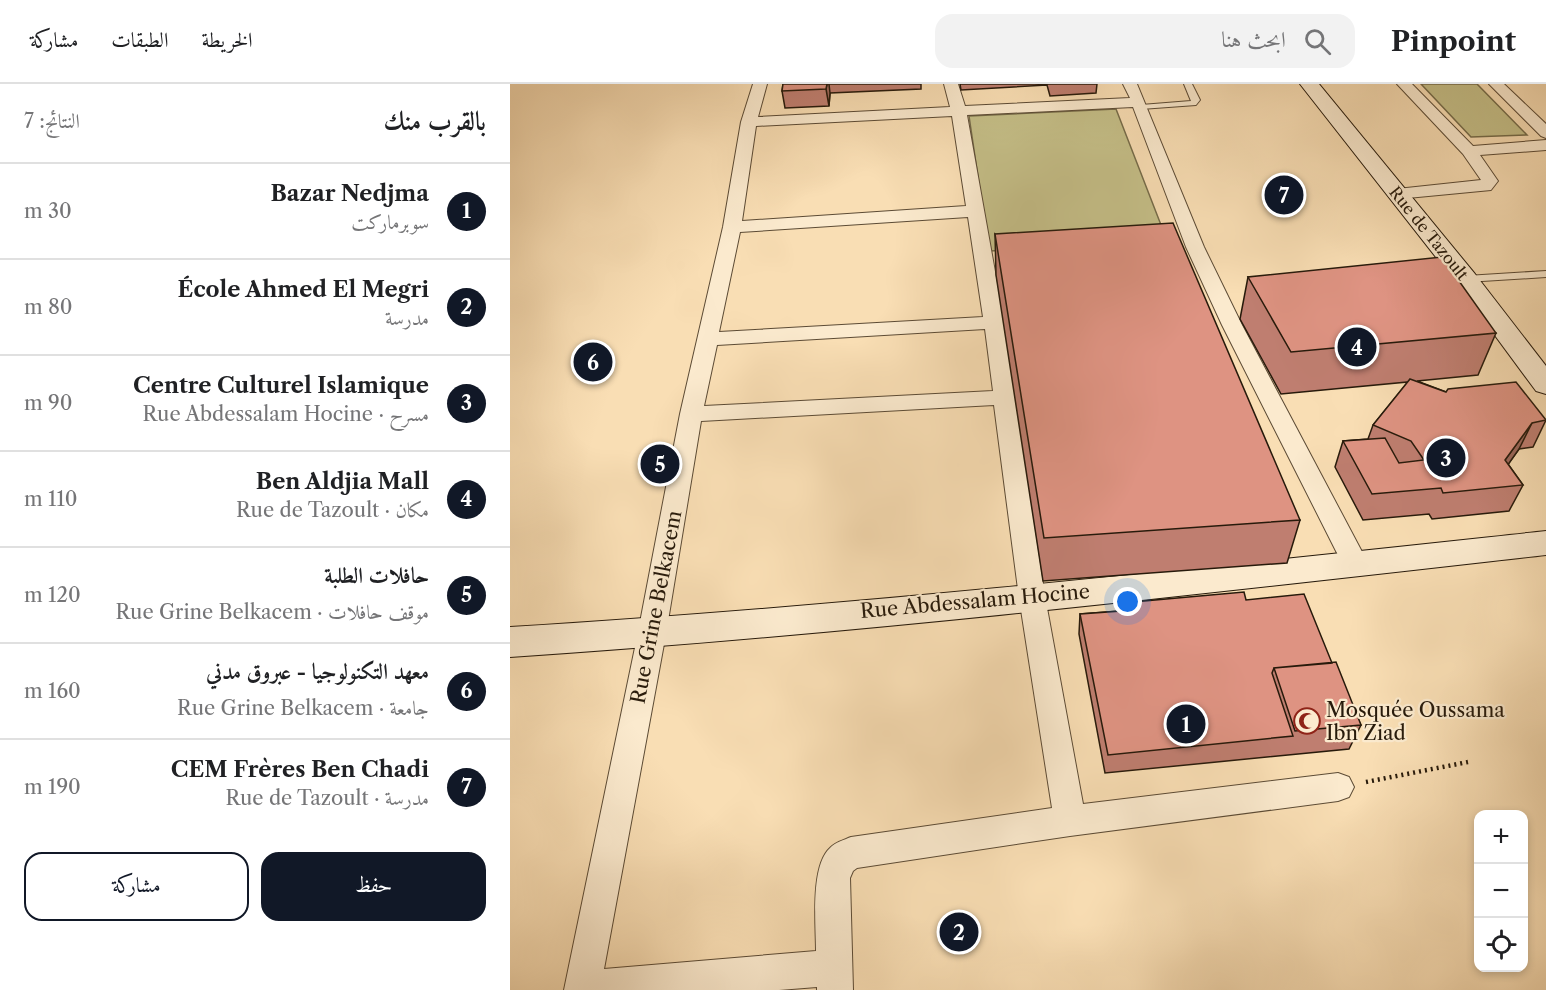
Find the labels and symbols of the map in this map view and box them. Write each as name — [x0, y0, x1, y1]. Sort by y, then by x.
pin: 7 — [1264, 172, 1304, 218]
street label: Rue de Tazoult — [1385, 182, 1473, 284]
pin: 4 — [1338, 324, 1376, 370]
pin: 6 — [574, 340, 613, 384]
pin: 3 — [1426, 436, 1466, 481]
pin: 5 — [640, 442, 680, 487]
street label: Rue Grine Belkacem — [625, 508, 687, 706]
street label: Rue Abdessalam Hocine — [859, 579, 1091, 623]
your location — [1113, 587, 1142, 616]
place label: Mosquée Oussama Ibn Ziad — [1326, 698, 1505, 745]
pin: 1 — [1166, 702, 1206, 746]
mosque icon: Mosquée Oussama Ibn Ziad — [1292, 706, 1322, 736]
pin: 2 — [940, 910, 978, 954]

